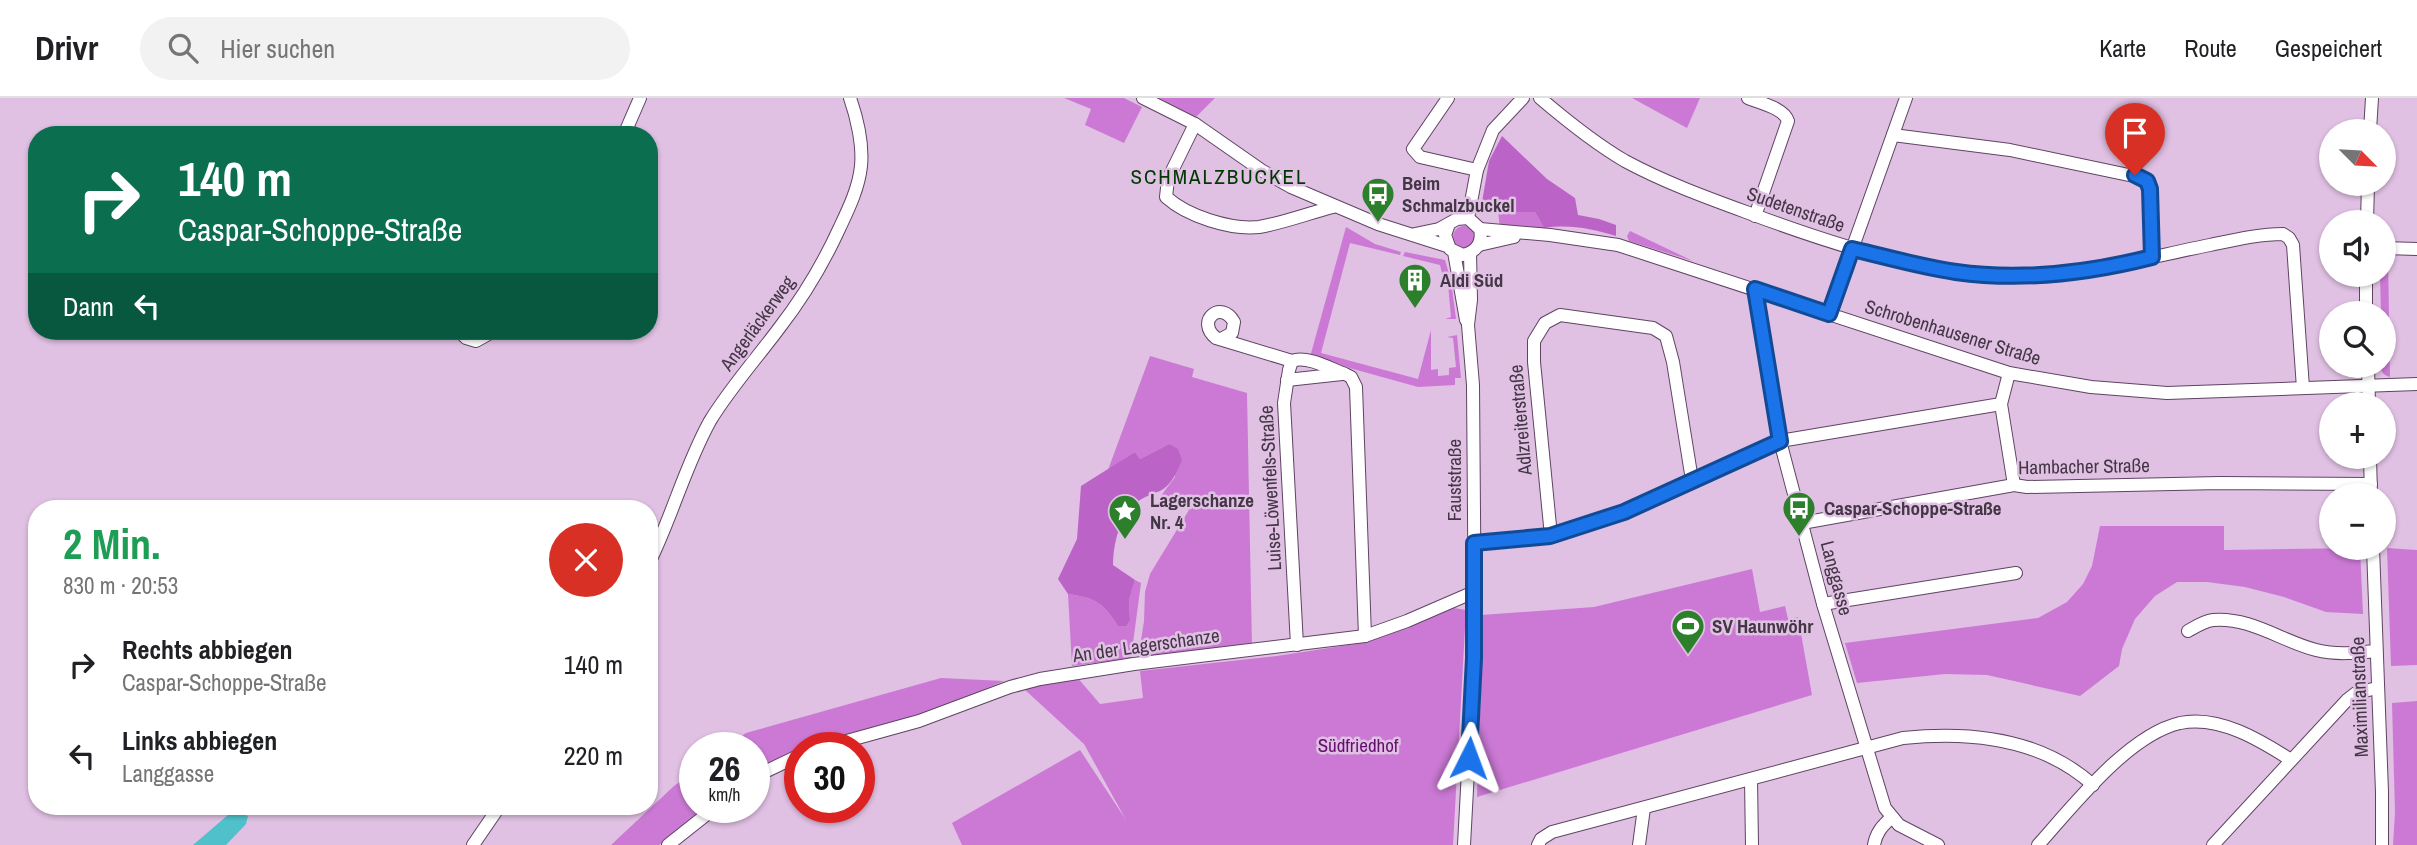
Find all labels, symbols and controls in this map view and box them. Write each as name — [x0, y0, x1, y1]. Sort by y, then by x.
search box — [140, 17, 630, 80]
text: Drivr — [35, 26, 98, 70]
icon: search — [164, 29, 202, 67]
text: Hier suchen — [220, 31, 335, 66]
text: Karte — [2099, 32, 2146, 64]
text: Route — [2184, 32, 2237, 64]
text: Gespeichert — [2275, 32, 2382, 64]
pin — [2105, 103, 2165, 175]
icon: arrive — [2116, 114, 2154, 152]
north arrow — [2319, 119, 2396, 196]
map controls — [2319, 119, 2396, 560]
text: 140 m — [178, 145, 292, 211]
icon: right — [63, 154, 154, 245]
district label: SCHMALZBUCKEL — [1130, 162, 1308, 191]
place label: Beim Schmalzbuckel — [1402, 170, 1515, 218]
bus stop icon: Beim Schmalzbuckel — [1359, 175, 1397, 224]
street label: Sudetenstraße — [1743, 180, 1849, 238]
text: Caspar-Schoppe-Straße — [178, 208, 462, 251]
button: sound — [2319, 210, 2396, 287]
building icon: Aldi Süd — [1396, 261, 1434, 310]
place label: Aldi Süd — [1440, 267, 1503, 293]
street label: Angerläckerweg — [713, 270, 801, 377]
icon: left — [128, 287, 166, 325]
text: Dann — [63, 289, 114, 324]
street label: Schrobenhausener Straße — [1862, 293, 2044, 371]
button: search — [2319, 301, 2396, 378]
street label: Adlzreiterstraße — [1502, 364, 1538, 477]
button: + — [2319, 392, 2396, 469]
street label: Luise-Löwenfels-Straße — [1253, 405, 1287, 571]
street label: Fauststraße — [1441, 439, 1467, 521]
street label: Hambacher Straße — [2018, 452, 2150, 480]
button: − — [2319, 483, 2396, 560]
place label: Lagerschanze Nr. 4 — [1150, 487, 1254, 535]
bus stop icon: Caspar-Schoppe-Straße — [1780, 489, 1818, 538]
place icon: Lagerschanze Nr. 4 — [1106, 492, 1144, 541]
place label: Caspar-Schoppe-Straße — [1824, 495, 2002, 521]
text: 2 Min. — [63, 516, 161, 572]
button: close — [549, 523, 623, 597]
street label: Langgasse — [1815, 538, 1859, 618]
text: 830 m · 20:53 — [63, 570, 178, 601]
sports icon: SV Haunwöhr — [1669, 607, 1707, 656]
place label: SV Haunwöhr — [1712, 613, 1813, 639]
street label: An der Lagerschanze — [1070, 622, 1221, 668]
text: Rechts abbiegen — [122, 632, 293, 667]
street label: Maximilianstraße — [2344, 636, 2374, 758]
icon: right — [63, 646, 101, 684]
text: 140 m — [564, 647, 623, 682]
text: Caspar-Schoppe-Straße — [122, 667, 326, 698]
position arrow — [1432, 721, 1506, 795]
text: Links abbiegen — [122, 723, 277, 758]
speed limit sign: 30 — [784, 732, 875, 823]
park label: Südfriedhof — [1318, 732, 1399, 758]
icon: left — [63, 737, 101, 775]
text: 220 m — [564, 738, 623, 773]
text: 26 — [709, 745, 740, 792]
text: Langgasse — [122, 758, 214, 789]
text: km/h — [709, 782, 741, 807]

